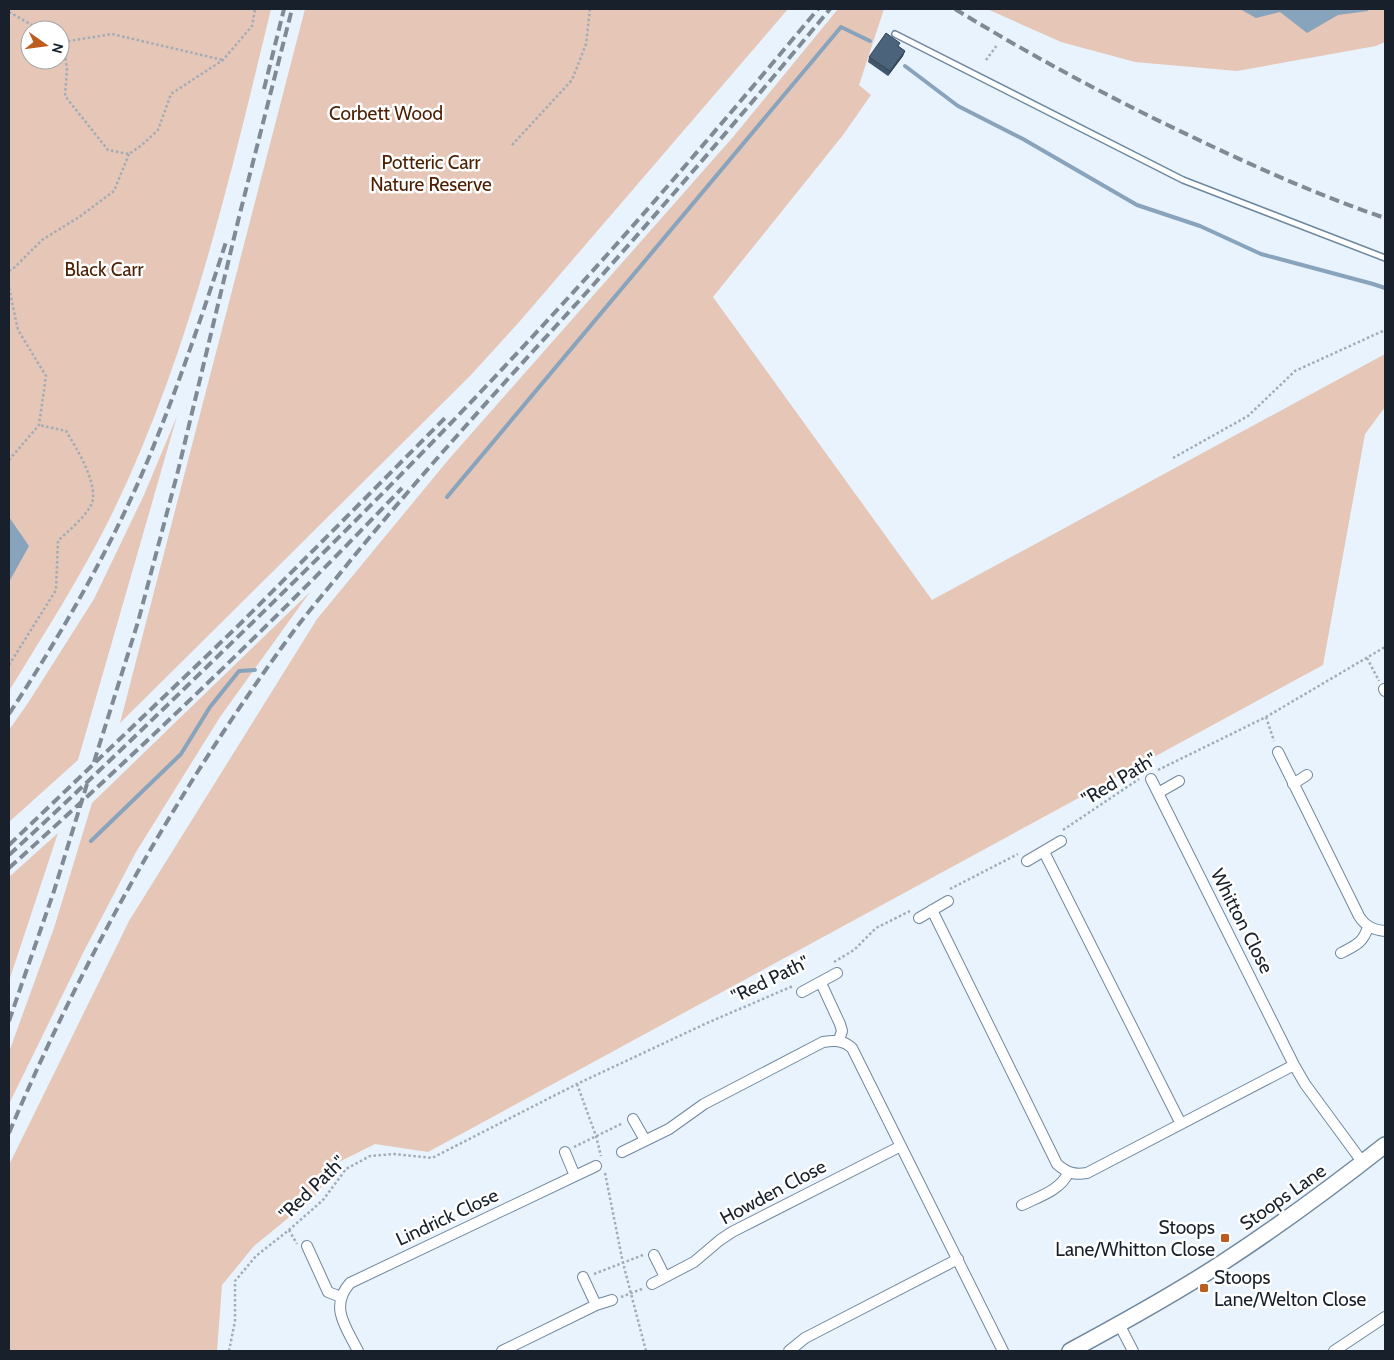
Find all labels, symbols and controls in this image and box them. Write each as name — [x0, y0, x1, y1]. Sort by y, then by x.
north arrow — [20, 20, 70, 70]
text: N — [48, 41, 68, 55]
park label: Corbett Wood — [329, 102, 443, 125]
park label: Potteric Carr Nature Reserve — [370, 151, 492, 196]
park label: Black Carr — [64, 258, 144, 281]
street label: "Red Path" — [1077, 748, 1161, 810]
street label: Whitton Close — [1206, 865, 1278, 977]
street label: "Red Path" — [727, 950, 813, 1008]
street label: "Red Path" — [274, 1151, 350, 1225]
street label: Howden Close — [716, 1154, 830, 1230]
street label: Stoops Lane — [1236, 1159, 1331, 1235]
street label: Lindrick Close — [392, 1183, 502, 1251]
place label: Stoops Lane/Whitton Close — [1055, 1216, 1215, 1261]
marker: Stoops Lane/Whitton Close — [1219, 1232, 1231, 1244]
place label: Stoops Lane/Welton Close — [1214, 1266, 1367, 1311]
marker: Stoops Lane/Welton Close — [1198, 1282, 1210, 1294]

